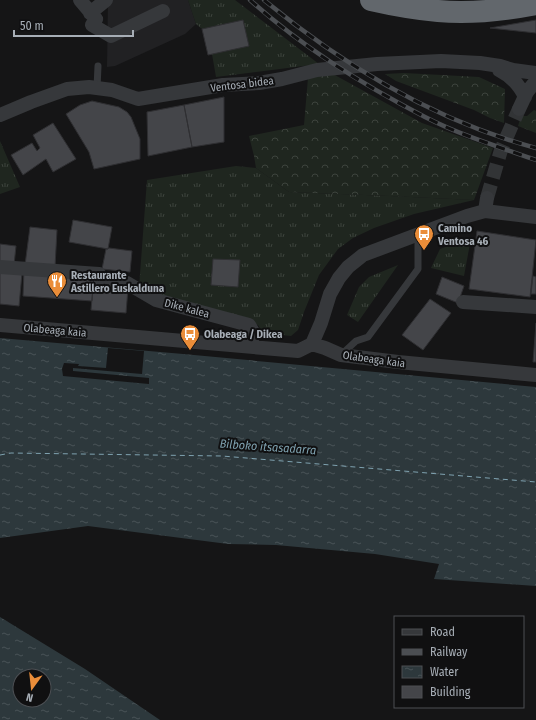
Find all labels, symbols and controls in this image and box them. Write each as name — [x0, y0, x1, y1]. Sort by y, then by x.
scale bar — [14, 12, 133, 38]
text: 50 m — [20, 19, 44, 33]
street label: Ventosa bidea — [210, 74, 274, 95]
place label: Camino Ventosa 46 — [437, 222, 489, 248]
bus stop icon: Camino Ventosa 46 — [413, 223, 435, 251]
place label: Restaurante Astillero Euskalduna — [70, 269, 165, 295]
restaurant icon: Restaurante Astillero Euskalduna — [46, 270, 68, 298]
street label: Dike kalea — [163, 296, 211, 321]
street label: Olabeaga kaia — [23, 321, 87, 340]
bus stop icon: Olabeaga / Dikea — [179, 323, 201, 351]
place label: Olabeaga / Dikea — [204, 328, 283, 341]
street label: Olabeaga kaia — [342, 349, 406, 370]
water label: Bilboko itsasadarra — [219, 437, 317, 457]
legend — [394, 616, 524, 708]
text: Road — [430, 625, 455, 639]
text: Railway — [430, 645, 468, 659]
text: Water — [430, 665, 459, 679]
north arrow — [12, 668, 52, 708]
text: Building — [430, 685, 471, 699]
text: N — [25, 690, 34, 704]

